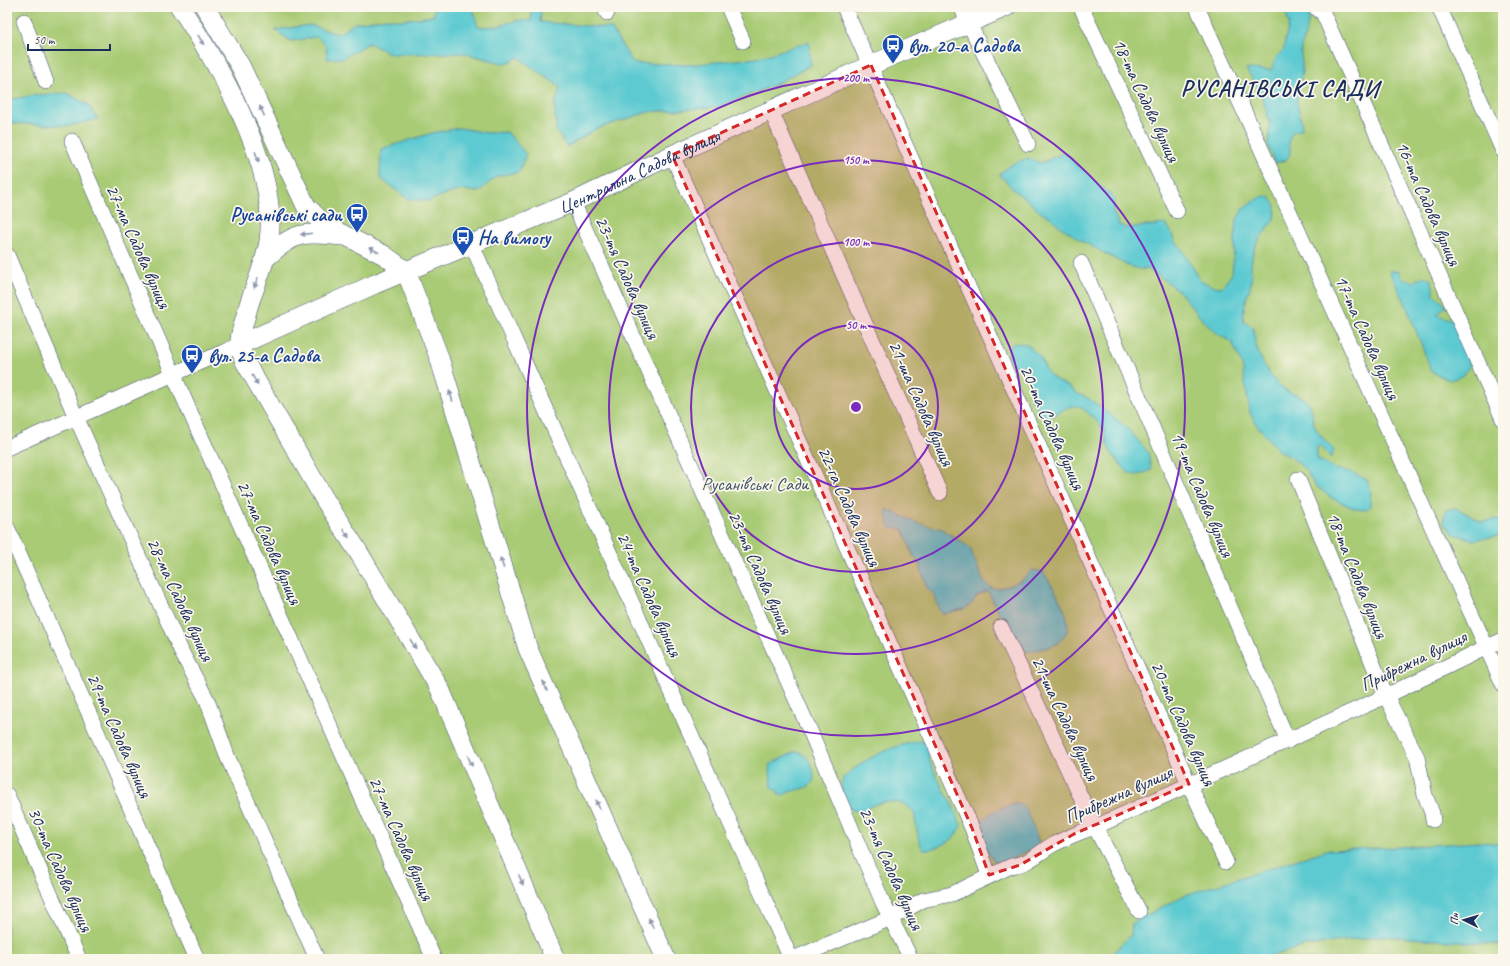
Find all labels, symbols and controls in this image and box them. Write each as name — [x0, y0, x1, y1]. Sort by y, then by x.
scale bar — [28, 26, 110, 52]
text: 50 m — [34, 32, 56, 48]
bus stop icon: вул. 20-а Садова — [880, 32, 906, 65]
one-way arrow — [198, 34, 205, 46]
place label: вул. 20-а Садова — [908, 34, 1021, 58]
street label: 18-та Садова вулиця — [1107, 35, 1186, 167]
text: 200 m — [843, 70, 870, 86]
district label: РУСАНІВСЬКІ САДИ — [1181, 74, 1383, 103]
one-way arrow — [259, 106, 265, 117]
street label: Центральна Садова вулиця — [555, 124, 725, 220]
street label: 16-та Садова вулиця — [1390, 137, 1467, 270]
one-way arrow — [254, 151, 260, 163]
text: 150 m — [843, 152, 870, 168]
street label: 27-ма Садова вулиця — [100, 181, 177, 313]
bus stop icon: Русанівські сади — [344, 201, 370, 234]
place label: Русанівські сади — [231, 203, 344, 227]
street label: 23-тя Садова вулиця — [589, 212, 665, 344]
bus stop icon: На вимогу — [450, 224, 476, 257]
place label: На вимогу — [478, 226, 553, 250]
one-way arrow — [300, 231, 312, 237]
text: 100 m — [843, 234, 870, 250]
one-way arrow — [368, 247, 379, 253]
street label: 17-та Садова вулиця — [1329, 271, 1406, 404]
one-way arrow — [253, 278, 259, 290]
text: 50 m — [846, 317, 867, 333]
street label: 21-ша Садова вулиця — [883, 337, 960, 471]
bus stop icon: вул. 25-а Садова — [179, 342, 205, 375]
place label: вул. 25-а Садова — [208, 344, 321, 368]
street label: 20-та Садова вулиця — [1014, 361, 1091, 494]
one-way arrow — [252, 374, 259, 386]
one-way arrow — [448, 389, 454, 401]
centre of rings — [849, 400, 863, 414]
street label: 19-та Садова вулиця — [1165, 428, 1240, 562]
street label: 22-га Садова вулиця — [812, 443, 887, 571]
park label: Русанівські Сади — [701, 472, 810, 496]
street label: 27-ма Садова вулиця — [231, 477, 308, 609]
street label: 23-тя Садова вулиця — [722, 507, 798, 639]
street label: 18-та Садова вулиця — [1321, 509, 1394, 643]
one-way arrow — [342, 528, 350, 538]
street label: 24-та Садова вулиця — [611, 528, 688, 661]
street label: 28-ма Садова вулиця — [141, 534, 220, 666]
one-way arrow — [499, 557, 505, 569]
street label: Прибрежна вулиця — [1356, 624, 1472, 697]
one-way arrow — [409, 639, 417, 649]
street label: 21-ша Садова вулиця — [1026, 652, 1105, 786]
street label: 20-та Садова вулиця — [1145, 657, 1222, 790]
street label: 29-та Садова вулиця — [81, 669, 158, 802]
one-way arrow — [542, 680, 548, 691]
one-way arrow — [468, 755, 474, 767]
street label: Прибрежна вулиця — [1061, 760, 1177, 829]
street label: 27-ма Садова вулиця — [363, 773, 440, 905]
one-way arrow — [594, 798, 600, 810]
street label: 30-та Садова вулиця — [22, 803, 99, 936]
street label: 23-тя Садова вулиця — [853, 803, 929, 935]
one-way arrow — [519, 875, 525, 887]
north arrow — [1444, 900, 1484, 940]
text: Пн — [1447, 912, 1462, 925]
one-way arrow — [647, 917, 653, 929]

